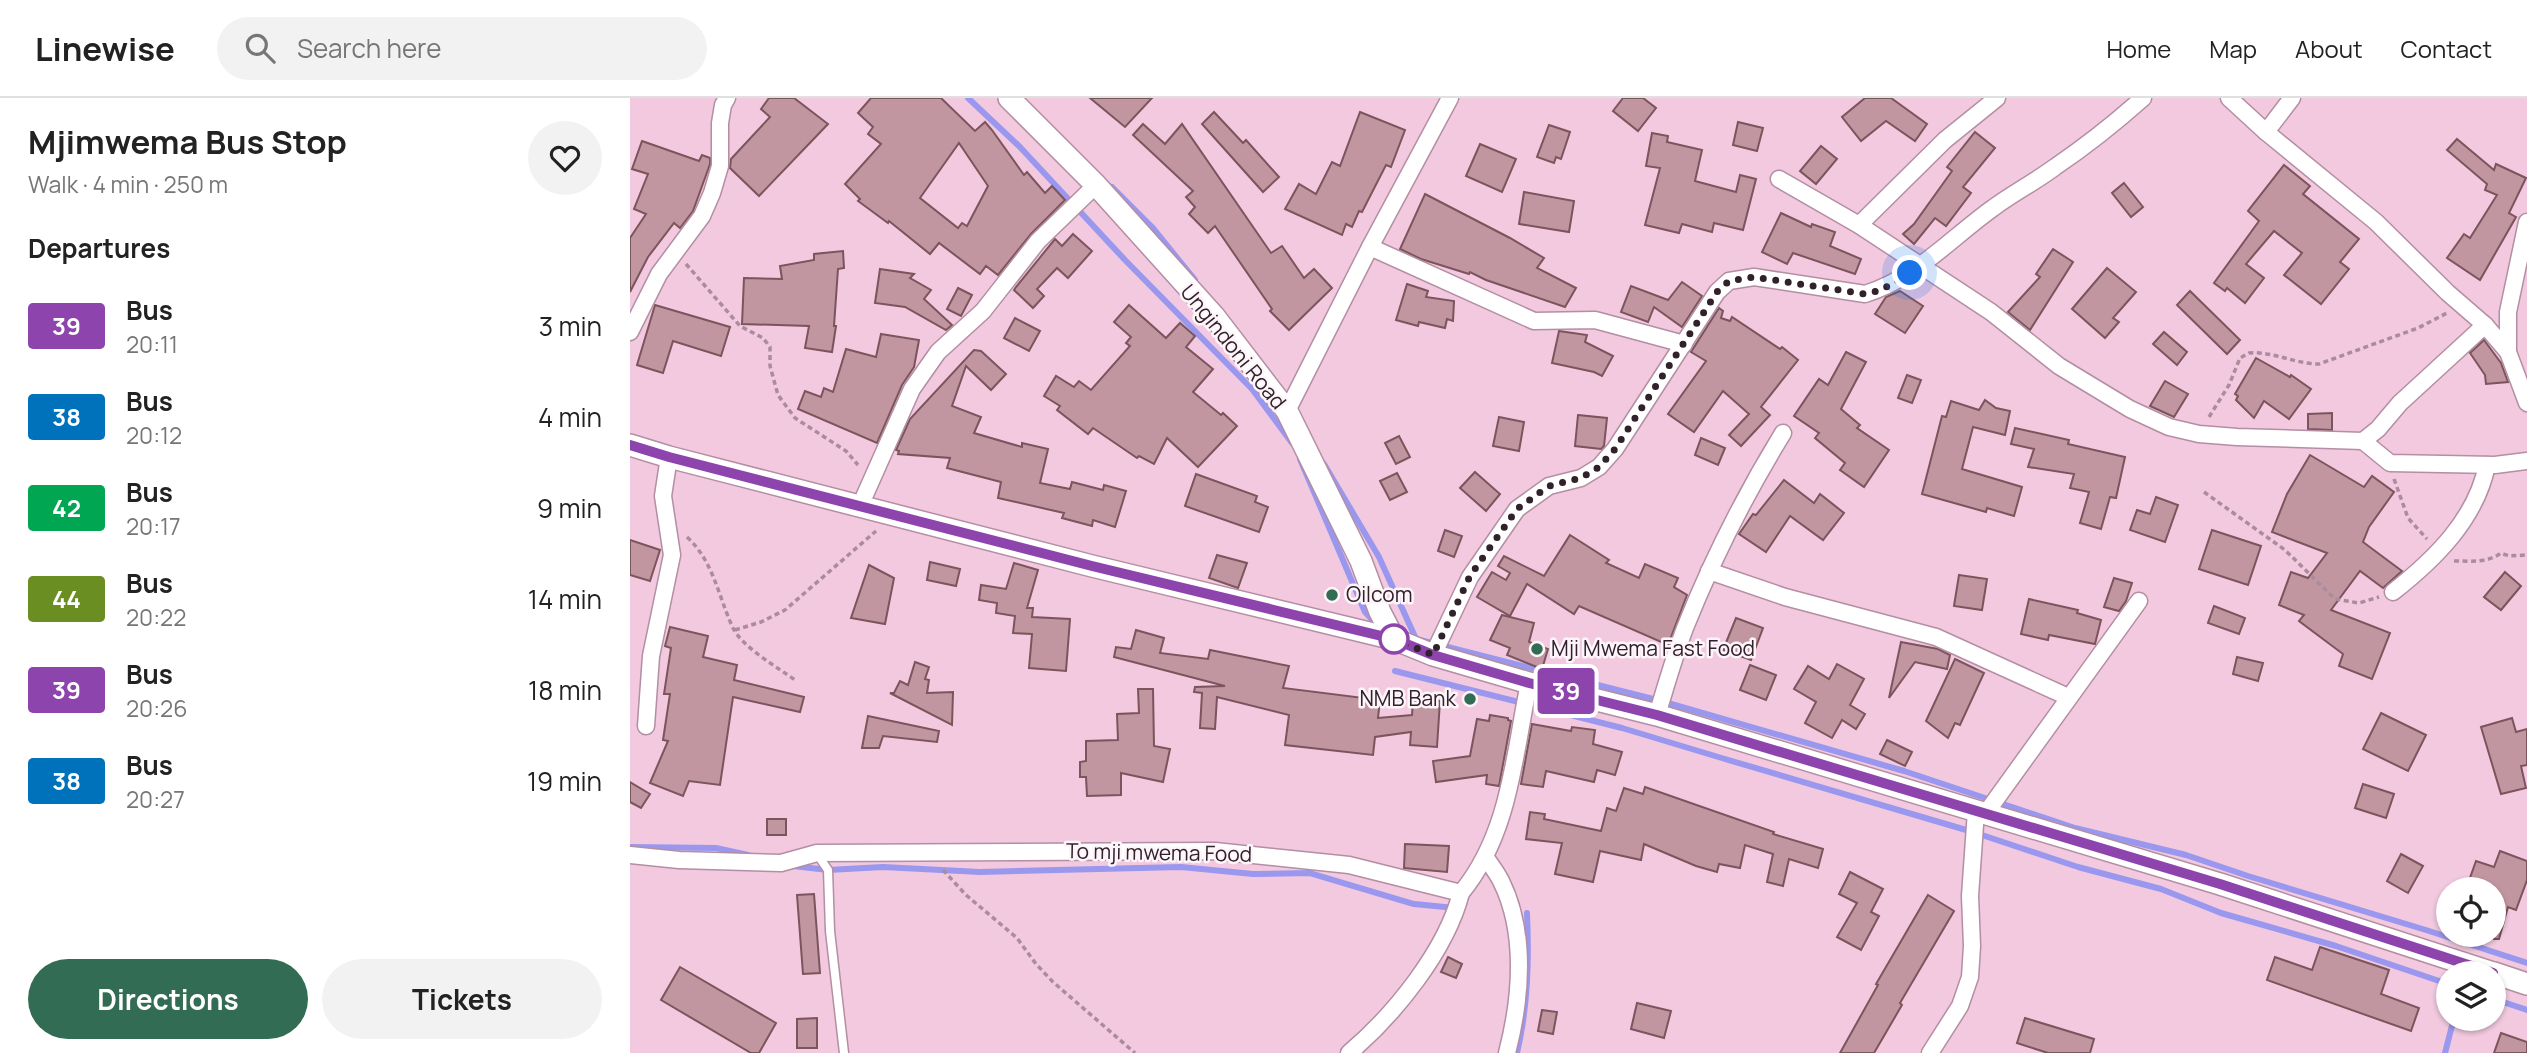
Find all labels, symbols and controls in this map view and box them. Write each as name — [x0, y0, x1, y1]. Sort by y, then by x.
search box — [217, 17, 707, 80]
text: Linewise — [35, 26, 175, 71]
icon: search — [241, 29, 279, 67]
text: Search here — [297, 30, 441, 66]
text: Home — [2106, 32, 2171, 65]
text: Map — [2209, 32, 2257, 65]
text: About — [2295, 32, 2363, 65]
text: Contact — [2401, 32, 2492, 65]
text: Mjimwema Bus Stop — [28, 119, 347, 164]
button: heart — [528, 121, 602, 195]
text: Walk · 4 min · 250 m — [28, 168, 228, 200]
text: Departures — [28, 230, 170, 266]
your location — [1892, 255, 1927, 290]
street label: Ungindoni Road — [1175, 278, 1293, 415]
text: Bus — [126, 292, 173, 328]
text: 3 min — [539, 308, 602, 344]
text: 39 — [52, 309, 81, 342]
text: 20:11 — [126, 328, 178, 360]
text: Bus — [126, 383, 173, 419]
text: 4 min — [538, 399, 602, 435]
text: 38 — [52, 400, 81, 433]
text: 20:12 — [126, 419, 182, 451]
text: Bus — [126, 474, 173, 510]
text: 9 min — [537, 490, 602, 526]
text: 42 — [52, 491, 81, 524]
text: 20:17 — [126, 510, 181, 542]
text: Bus — [126, 565, 173, 601]
place label: Oilcom — [1346, 580, 1413, 608]
text: 14 min — [528, 581, 602, 617]
text: 44 — [52, 582, 81, 615]
marker: Oilcom — [1324, 587, 1340, 603]
text: 20:22 — [126, 601, 186, 633]
unlabelled marker — [1379, 624, 1409, 654]
place label: Mji Mwema Fast Food — [1551, 634, 1755, 662]
marker: Mji Mwema Fast Food — [1529, 641, 1545, 657]
text: Bus — [126, 656, 173, 692]
line badge: 39 — [1534, 668, 1598, 714]
text: 18 min — [528, 672, 602, 708]
text: 39 — [52, 673, 81, 706]
text: 39 — [1552, 674, 1580, 707]
place label: NMB Bank — [1359, 684, 1457, 712]
marker: NMB Bank — [1462, 691, 1478, 707]
text: 20:26 — [126, 692, 187, 724]
text: Bus — [126, 747, 173, 783]
text: 19 min — [527, 763, 602, 799]
text: 38 — [52, 764, 81, 797]
text: 20:27 — [126, 783, 185, 815]
street label: To mji mwema Food — [1066, 836, 1252, 868]
map controls — [2436, 877, 2506, 1031]
button: locate — [2436, 877, 2506, 947]
button: Directions — [28, 959, 308, 1039]
button: Tickets — [322, 959, 602, 1039]
button: layers — [2436, 961, 2506, 1031]

